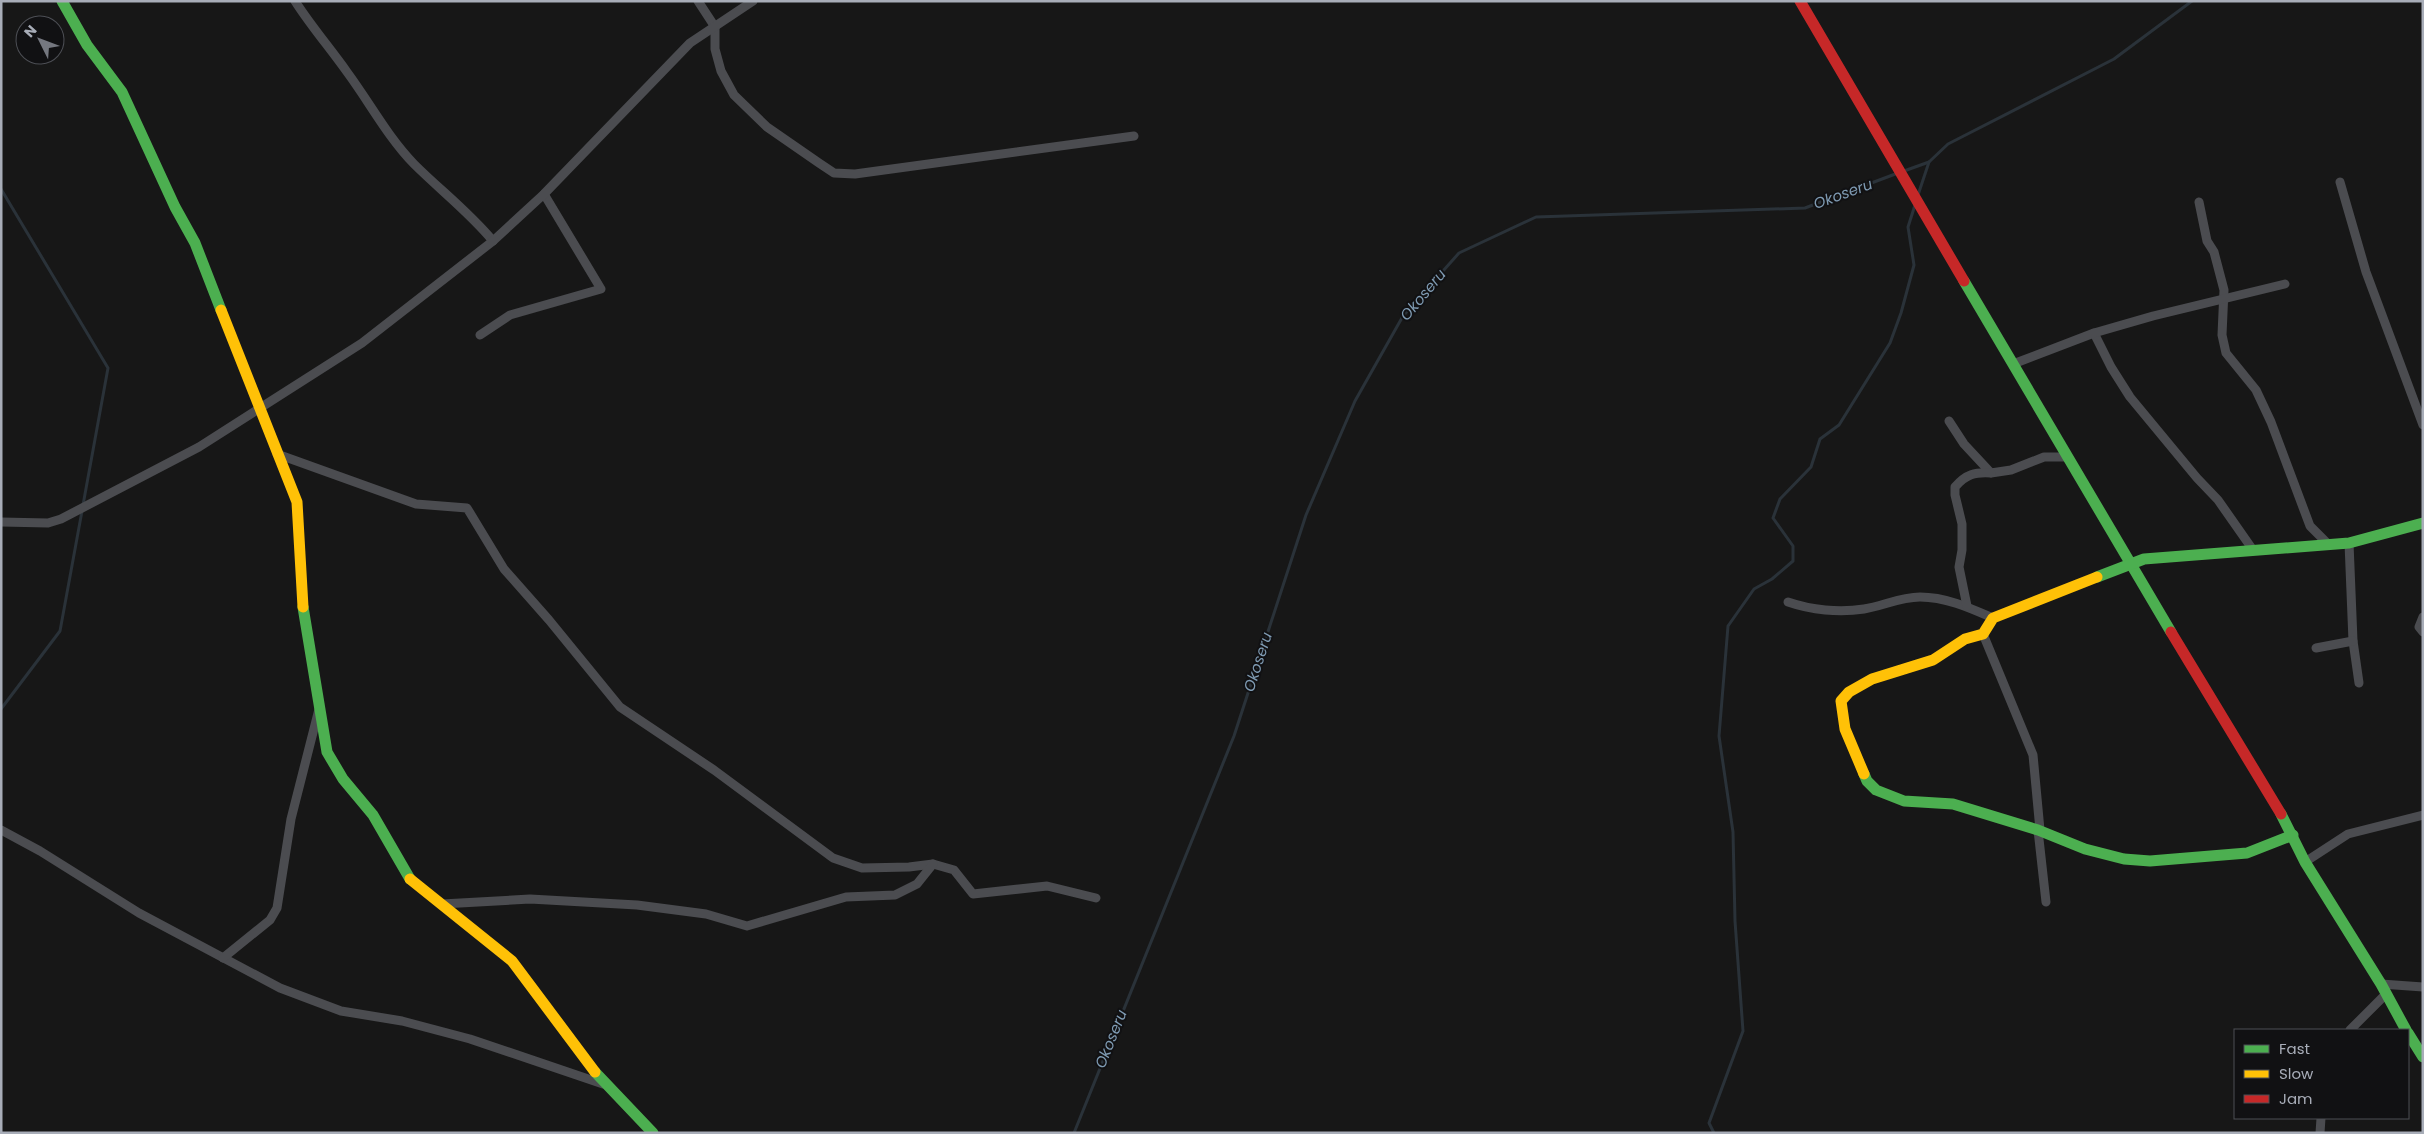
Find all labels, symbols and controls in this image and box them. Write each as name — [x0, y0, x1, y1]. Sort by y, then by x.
north arrow — [15, 15, 65, 65]
text: N — [19, 21, 41, 42]
water label: Okoseru — [1810, 173, 1876, 214]
water label: Okoseru — [1395, 264, 1451, 325]
water label: Okoseru — [1238, 629, 1277, 694]
water label: Okoseru — [1089, 1006, 1132, 1071]
legend — [2234, 1029, 2409, 1119]
text: Fast — [2279, 1038, 2310, 1059]
text: Slow — [2279, 1063, 2314, 1084]
text: Jam — [2279, 1088, 2313, 1109]

